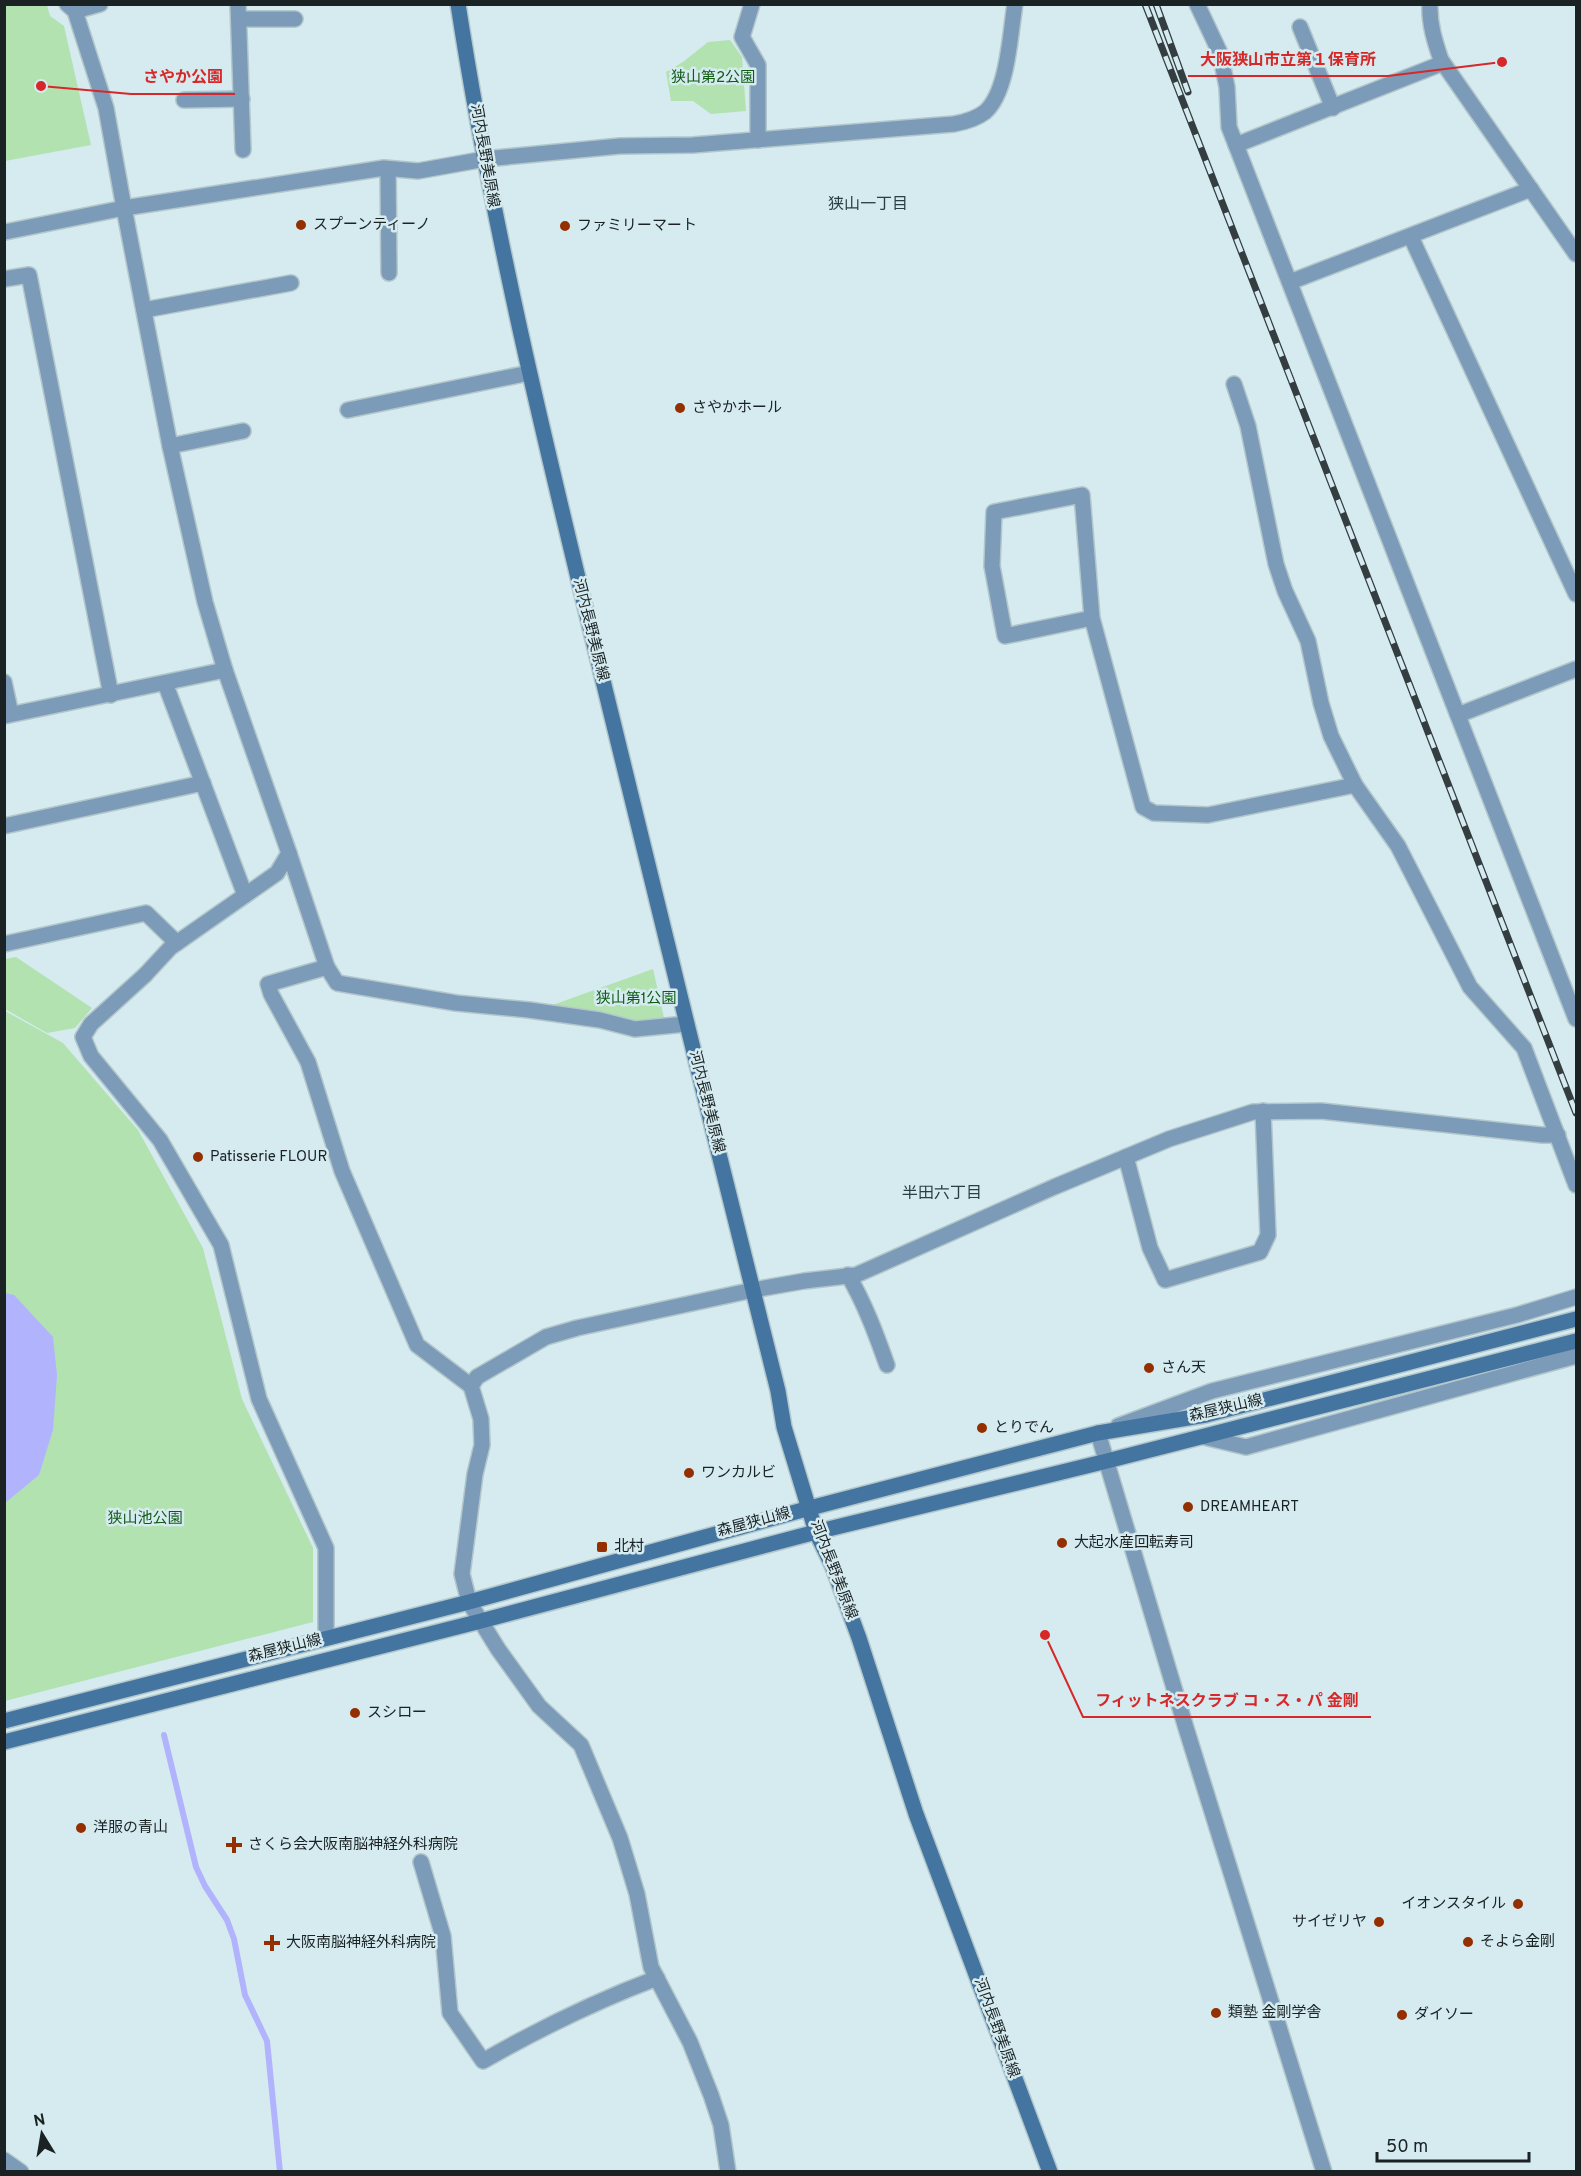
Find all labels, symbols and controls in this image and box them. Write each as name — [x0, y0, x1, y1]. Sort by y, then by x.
callout: 大阪狭山市立第１保育所 — [1188, 42, 1388, 76]
text: 大阪狭山市立第１保育所 — [1200, 51, 1376, 71]
callout: さやか公園 — [131, 60, 235, 94]
text: さやか公園 — [143, 68, 223, 88]
park label: 狭山第2公園 — [671, 69, 755, 88]
street label: 河内長野美原線 — [466, 103, 502, 209]
district label: 狭山一丁目 — [828, 195, 908, 215]
place label: スプーンティーノ — [313, 216, 430, 235]
place label: ファミリーマート — [577, 217, 697, 236]
marker: スプーンティーノ — [294, 218, 308, 232]
marker: ファミリーマート — [558, 219, 572, 233]
place label: さやかホール — [692, 399, 782, 418]
marker: さやかホール — [673, 401, 687, 415]
street label: 河内長野美原線 — [568, 577, 612, 683]
park label: 狭山第1公園 — [596, 990, 676, 1009]
street label: 河内長野美原線 — [684, 1049, 728, 1155]
place label: Patisserie FLOUR — [210, 1148, 327, 1167]
marker: Patisserie FLOUR — [191, 1150, 205, 1164]
district label: 半田六丁目 — [902, 1184, 982, 1204]
place label: さん天 — [1161, 1359, 1206, 1378]
marker: さん天 — [1142, 1361, 1156, 1375]
street label: 森屋狭山線 — [1187, 1391, 1265, 1427]
place label: とりでん — [994, 1419, 1054, 1438]
marker: とりでん — [975, 1421, 989, 1435]
place label: ワンカルビ — [701, 1464, 776, 1483]
marker: ワンカルビ — [682, 1466, 696, 1480]
place label: DREAMHEART — [1200, 1498, 1299, 1517]
marker: DREAMHEART — [1181, 1500, 1195, 1514]
street label: 森屋狭山線 — [715, 1504, 793, 1542]
park label: 狭山池公園 — [107, 1510, 183, 1529]
street label: 河内長野美原線 — [805, 1518, 861, 1622]
place label: 大起水産回転寿司 — [1074, 1534, 1194, 1553]
marker: 大起水産回転寿司 — [1055, 1536, 1069, 1550]
place label: 北村 — [614, 1537, 644, 1557]
marker: 北村 — [595, 1540, 609, 1554]
street label: 森屋狭山線 — [246, 1631, 324, 1667]
callout: フィットネスクラブ コ・ス・パ 金剛 — [1083, 1683, 1371, 1717]
text: フィットネスクラブ コ・ス・パ 金剛 — [1095, 1692, 1359, 1712]
place label: スシロー — [367, 1704, 427, 1723]
marker: スシロー — [348, 1706, 362, 1720]
place label: 洋服の青山 — [93, 1819, 168, 1838]
marker: 洋服の青山 — [74, 1821, 88, 1835]
marker: さくら会大阪南脳神経外科病院 — [225, 1836, 243, 1854]
place label: さくら会大阪南脳神経外科病院 — [248, 1836, 458, 1855]
place label: イオンスタイル — [1401, 1895, 1506, 1914]
marker: イオンスタイル — [1511, 1897, 1525, 1911]
place label: サイゼリヤ — [1292, 1913, 1367, 1932]
marker: サイゼリヤ — [1372, 1915, 1386, 1929]
place label: そよら金剛 — [1480, 1933, 1555, 1952]
marker: 大阪南脳神経外科病院 — [263, 1934, 281, 1952]
place label: 大阪南脳神経外科病院 — [286, 1934, 436, 1953]
marker: そよら金剛 — [1461, 1935, 1475, 1949]
street label: 河内長野美原線 — [969, 1975, 1023, 2081]
place label: 類塾 金剛学舎 — [1228, 2004, 1322, 2023]
marker: 類塾 金剛学舎 — [1209, 2006, 1223, 2020]
place label: ダイソー — [1414, 2006, 1474, 2025]
marker: ダイソー — [1395, 2008, 1409, 2022]
north arrow — [12, 2104, 72, 2164]
text: N — [32, 2110, 47, 2132]
scale bar — [1377, 2125, 1528, 2163]
text: 50 m — [1386, 2136, 1428, 2159]

